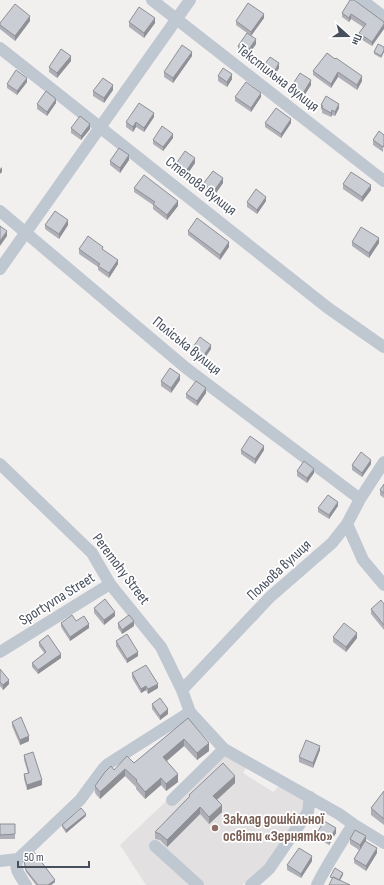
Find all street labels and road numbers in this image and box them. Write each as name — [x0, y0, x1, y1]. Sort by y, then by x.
street label: Текстильна вулиця — [233, 40, 323, 116]
street label: Степова вулиця — [161, 152, 241, 220]
street label: Поліська вулиця — [149, 312, 225, 380]
street label: Peremohy Street — [88, 530, 154, 609]
street label: Польова вулиця — [243, 535, 315, 605]
street label: Sportyvna Street — [16, 568, 99, 630]

